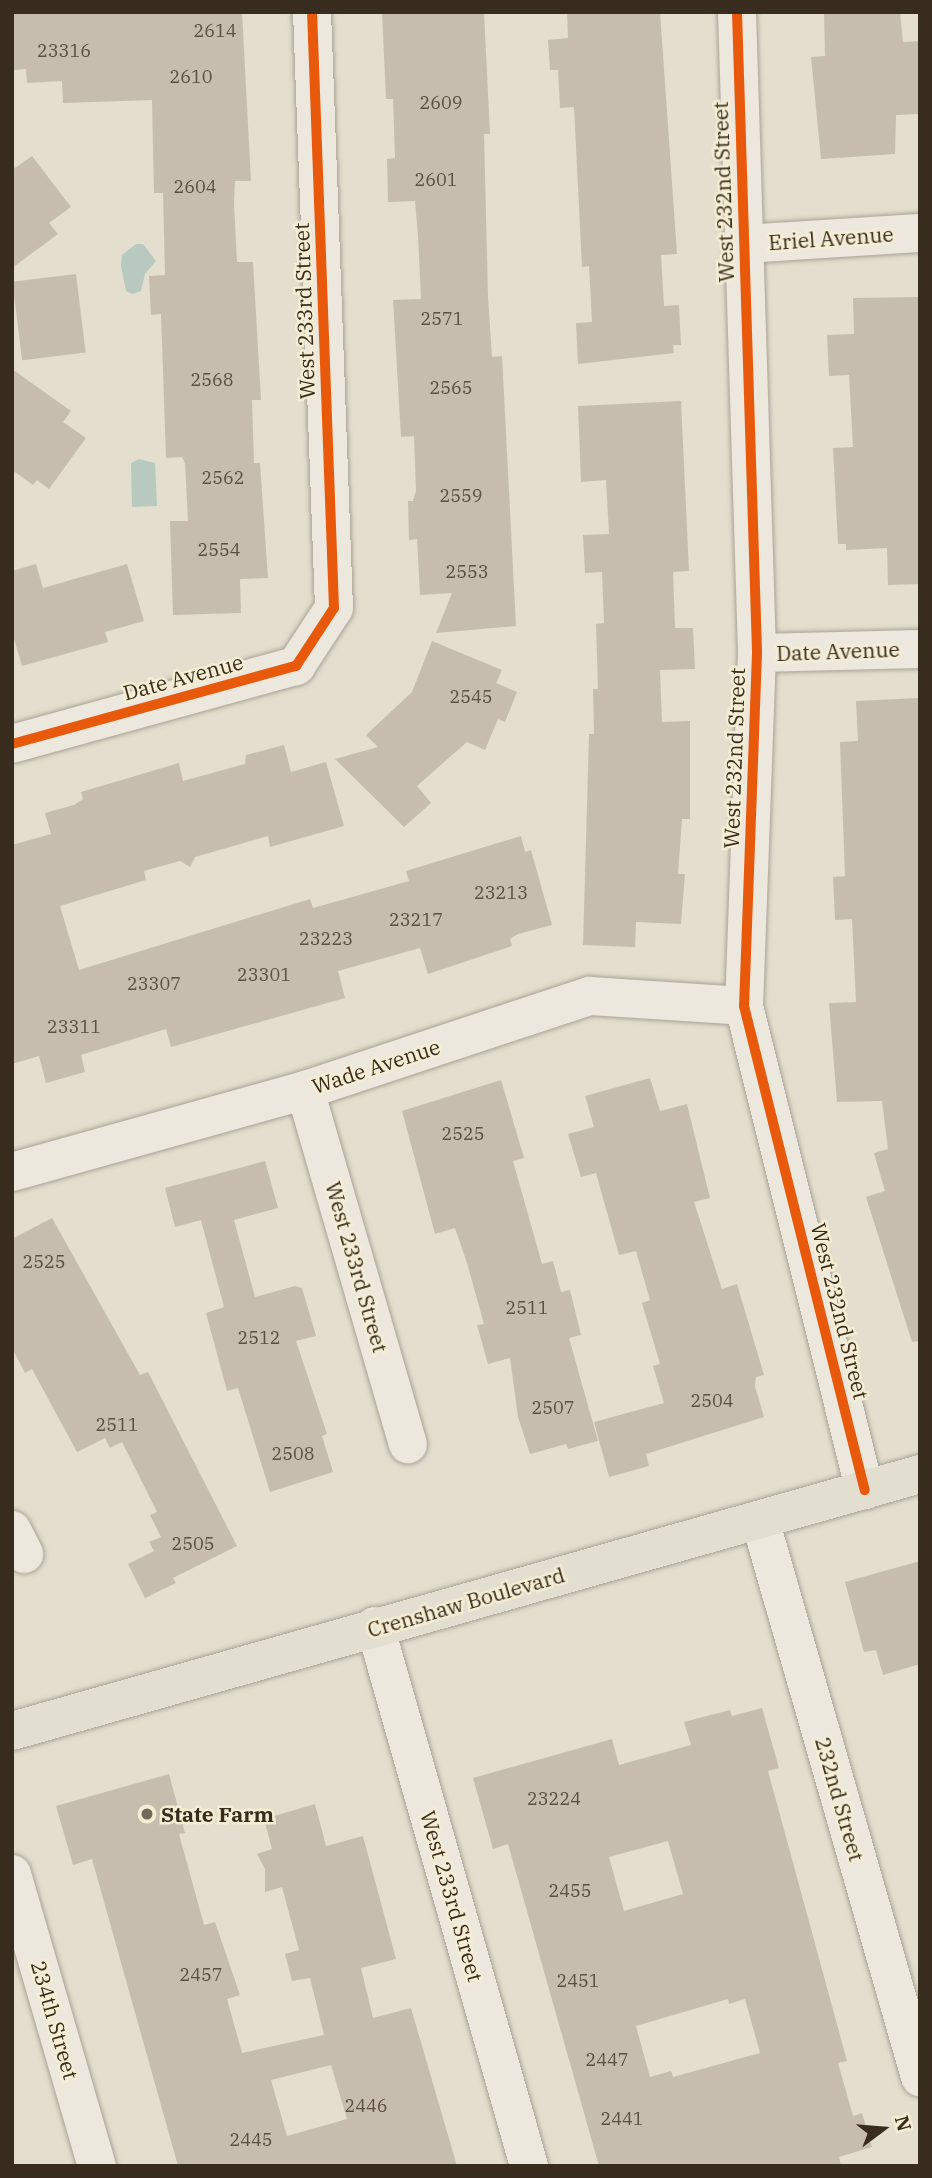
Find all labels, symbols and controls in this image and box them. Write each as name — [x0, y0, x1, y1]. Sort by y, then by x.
house number: 2614 — [193, 20, 237, 42]
house number: 23316 — [37, 40, 91, 62]
house number: 2610 — [169, 66, 213, 88]
house number: 2609 — [419, 92, 463, 114]
street label: West 232nd Street — [707, 101, 739, 283]
house number: 2601 — [414, 169, 458, 191]
house number: 2604 — [173, 176, 217, 198]
street label: Eriel Avenue — [767, 221, 895, 255]
street label: West 233rd Street — [288, 222, 320, 400]
house number: 2571 — [420, 308, 464, 330]
house number: 2568 — [190, 369, 234, 391]
house number: 2565 — [429, 377, 473, 399]
house number: 2562 — [201, 467, 245, 489]
house number: 2559 — [439, 485, 483, 507]
house number: 2554 — [197, 539, 241, 561]
house number: 2553 — [445, 561, 489, 583]
street label: Date Avenue — [776, 636, 900, 666]
street label: Date Avenue — [120, 649, 246, 705]
street label: West 232nd Street — [718, 667, 750, 849]
house number: 2545 — [449, 686, 493, 708]
house number: 23213 — [474, 882, 528, 904]
house number: 23217 — [389, 909, 443, 931]
house number: 23223 — [299, 928, 353, 950]
house number: 23301 — [237, 964, 291, 986]
house number: 23307 — [127, 973, 181, 995]
house number: 23311 — [47, 1016, 101, 1038]
street label: Wade Avenue — [309, 1033, 443, 1099]
house number: 2525 — [441, 1123, 485, 1145]
street label: West 233rd Street — [321, 1179, 393, 1355]
street label: West 232nd Street — [806, 1220, 874, 1402]
house number: 2525 — [22, 1251, 66, 1273]
house number: 2511 — [505, 1297, 549, 1319]
house number: 2512 — [237, 1327, 281, 1349]
house number: 2504 — [690, 1390, 734, 1412]
house number: 2507 — [531, 1397, 575, 1419]
house number: 2511 — [95, 1414, 139, 1436]
house number: 2508 — [271, 1443, 315, 1465]
house number: 2505 — [171, 1533, 215, 1555]
street label: Crenshaw Boulevard — [364, 1562, 568, 1642]
street label: 232nd Street — [810, 1734, 870, 1864]
house number: 23224 — [527, 1788, 581, 1810]
place label: State Farm — [161, 1801, 274, 1827]
marker: State Farm — [139, 1806, 155, 1822]
street label: West 233rd Street — [416, 1808, 488, 1984]
house number: 2455 — [548, 1880, 592, 1902]
street label: 234th Street — [26, 1958, 84, 2082]
house number: 2457 — [179, 1964, 223, 1986]
house number: 2451 — [556, 1970, 600, 1992]
house number: 2447 — [585, 2049, 629, 2071]
north arrow — [848, 2094, 918, 2164]
house number: 2446 — [344, 2095, 388, 2117]
house number: 2441 — [600, 2108, 644, 2130]
text: N — [890, 2113, 917, 2134]
house number: 2445 — [229, 2129, 273, 2151]

